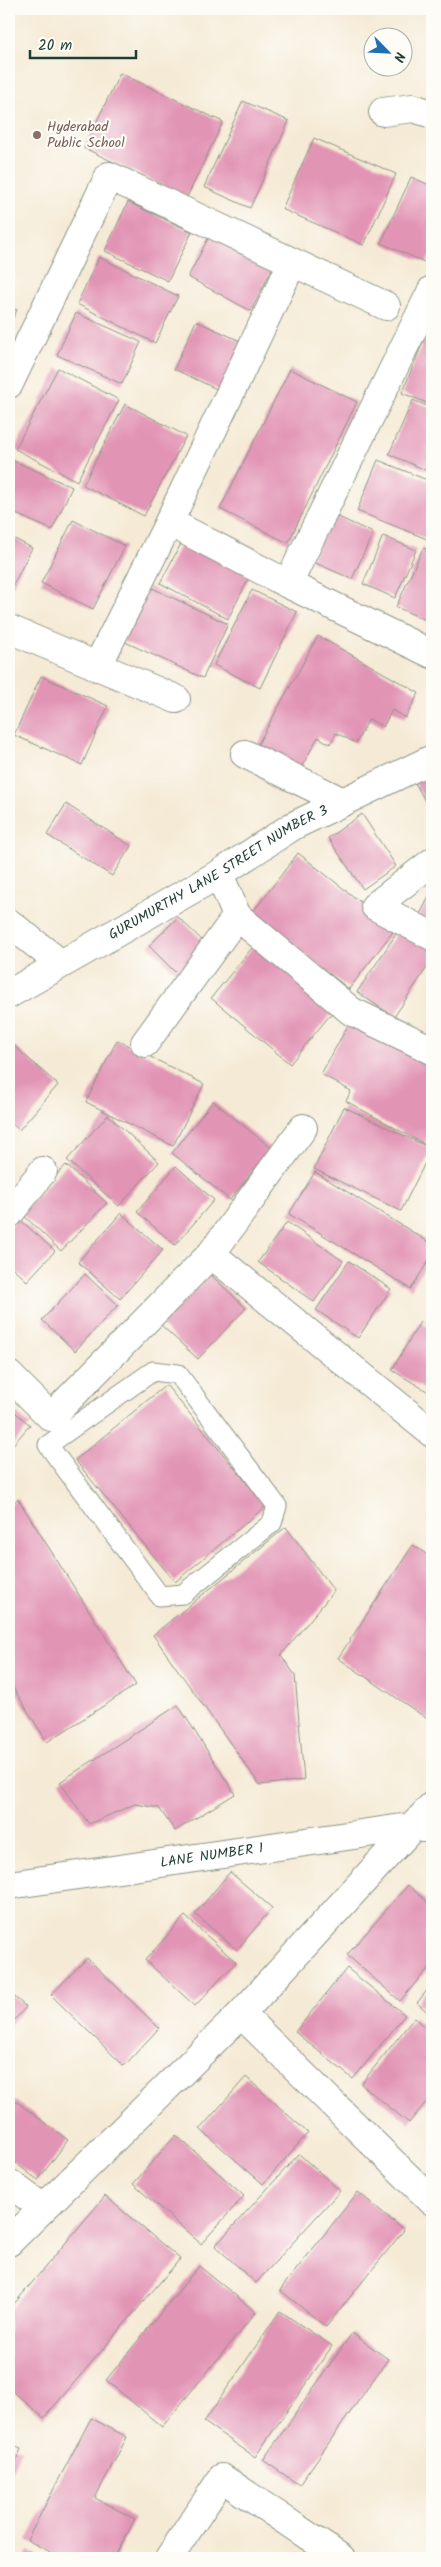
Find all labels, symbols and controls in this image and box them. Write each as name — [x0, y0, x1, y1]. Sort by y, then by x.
scale bar — [30, 28, 136, 60]
north arrow — [364, 28, 414, 78]
text: 20 m — [38, 34, 72, 58]
text: N — [387, 48, 411, 66]
place label: Hyderabad Public School — [47, 116, 125, 154]
marker: Hyderabad Public School — [31, 129, 43, 141]
street label: GURUMURTHY LANE STREET NUMBER 3 — [104, 800, 332, 946]
street label: LANE NUMBER 1 — [159, 1837, 265, 1874]

